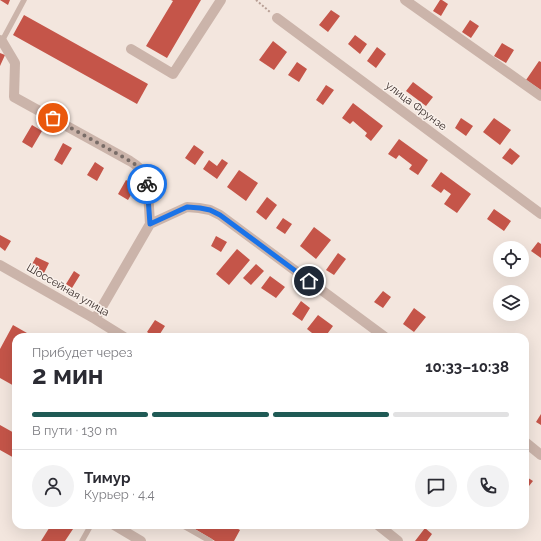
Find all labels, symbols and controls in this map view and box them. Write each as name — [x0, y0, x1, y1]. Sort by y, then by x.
street label: улица Фрунзе — [383, 79, 450, 134]
pin — [36, 101, 70, 135]
icon: bag — [42, 107, 64, 129]
courier — [127, 164, 167, 204]
icon: bike — [136, 173, 158, 195]
map controls — [493, 241, 529, 321]
button: locate — [493, 241, 529, 277]
street label: Шоссейная улица — [24, 261, 112, 319]
pin — [292, 264, 326, 298]
icon: home — [298, 270, 320, 292]
button: layers — [493, 285, 529, 321]
text: Прибудет через — [32, 345, 132, 360]
text: 10:33–10:38 — [425, 358, 509, 376]
text: 2 мин — [32, 360, 104, 390]
text: В пути · 130 m — [32, 423, 117, 438]
button: person — [32, 465, 74, 507]
button: chat — [415, 465, 457, 507]
button: phone — [467, 465, 509, 507]
text: Тимур — [84, 469, 130, 487]
text: Курьер · 4.4 — [84, 487, 155, 502]

